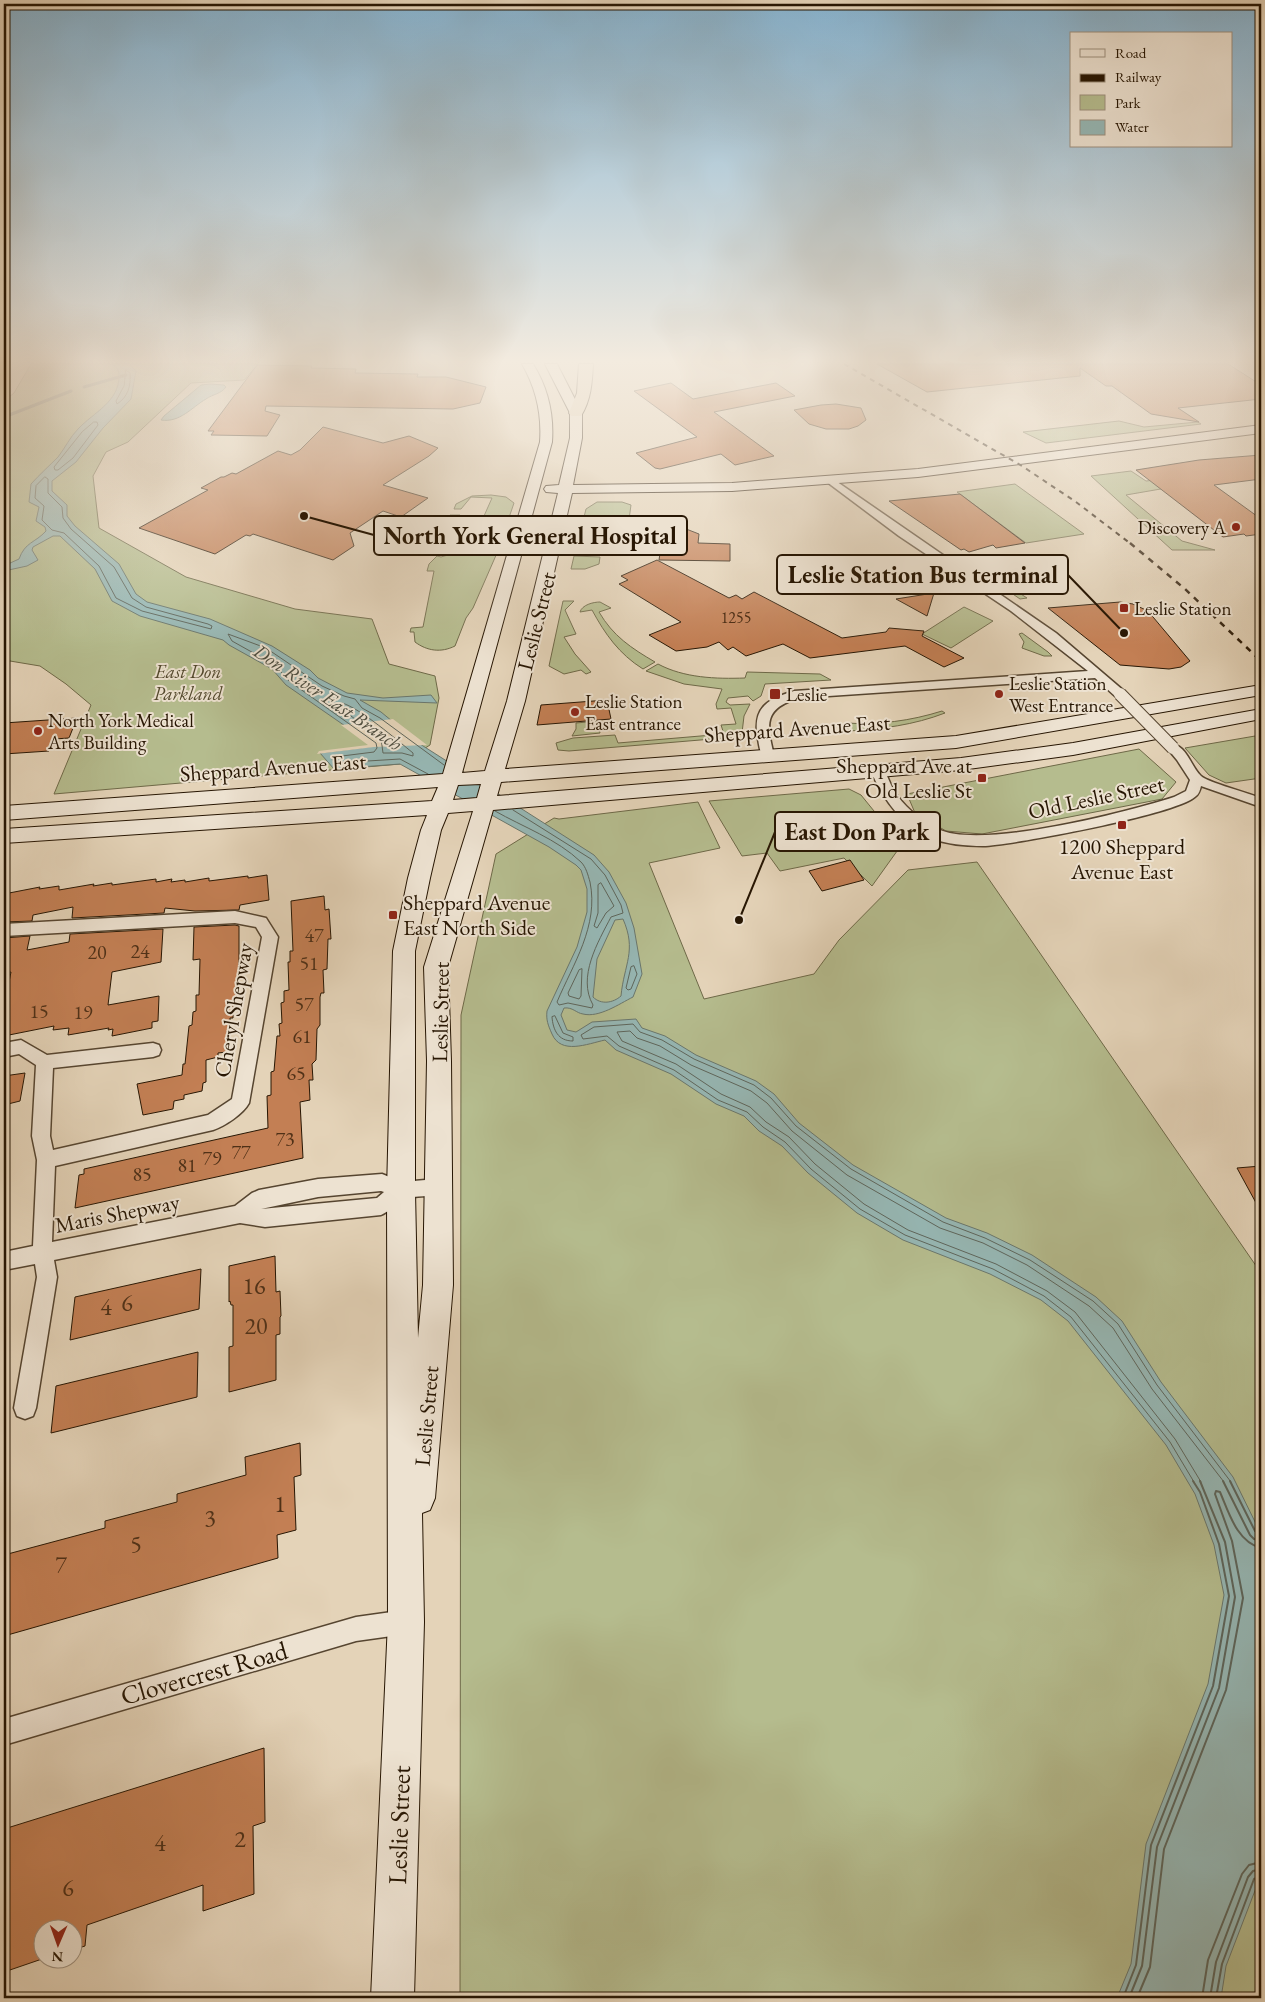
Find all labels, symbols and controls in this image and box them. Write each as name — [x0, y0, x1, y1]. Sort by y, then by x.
legend — [1070, 32, 1232, 148]
text: Road — [1115, 43, 1147, 62]
text: Railway — [1115, 67, 1162, 86]
text: Park — [1115, 93, 1142, 112]
text: Water — [1115, 117, 1149, 136]
place label: Discovery A — [1138, 515, 1227, 540]
callout: North York General Hospital — [374, 516, 687, 555]
text: North York General Hospital — [383, 520, 677, 551]
marker: Discovery A — [1230, 521, 1242, 533]
callout: Leslie Station Bus terminal — [777, 555, 1068, 594]
text: Leslie Station Bus terminal — [788, 559, 1058, 590]
street label: Leslie Street — [510, 569, 563, 673]
place label: Leslie Station — [1134, 596, 1232, 621]
marker: Leslie Station — [1118, 602, 1130, 614]
house number: 1255 — [721, 607, 751, 628]
water label: Don River East Branch — [248, 637, 408, 757]
park label: East Don Parkland — [154, 659, 223, 706]
place label: Leslie Station West Entrance — [1009, 671, 1113, 718]
place label: Leslie — [786, 682, 827, 707]
marker: Leslie — [768, 687, 782, 701]
marker: Leslie Station West Entrance — [993, 688, 1005, 700]
place label: Leslie Station East entrance — [585, 689, 683, 736]
marker: Leslie Station East entrance — [569, 706, 581, 718]
place label: North York Medical Arts Building — [47, 708, 194, 755]
street label: Sheppard Avenue East — [703, 708, 891, 749]
marker: North York Medical Arts Building — [32, 725, 44, 737]
street label: Sheppard Avenue East — [179, 747, 367, 788]
place label: Sheppard Ave at Old Leslie St — [836, 751, 972, 805]
street label: Old Leslie Street — [1026, 769, 1167, 826]
marker: Sheppard Ave at Old Leslie St — [976, 772, 988, 784]
callout: East Don Park — [775, 812, 940, 851]
text: East Don Park — [785, 816, 930, 847]
marker: 1200 Sheppard Avenue East — [1116, 819, 1128, 831]
place label: 1200 Sheppard Avenue East — [1059, 832, 1186, 886]
place label: Sheppard Avenue East North Side — [403, 888, 551, 942]
marker: Sheppard Avenue East North Side — [387, 909, 399, 921]
house number: 47 — [304, 922, 324, 948]
house number: 24 — [130, 938, 150, 964]
house number: 20 — [87, 939, 107, 965]
street label: Cheryl Shepway — [207, 940, 260, 1080]
house number: 51 — [299, 950, 319, 976]
street label: Leslie Street — [425, 961, 456, 1063]
house number: 57 — [294, 991, 314, 1017]
house number: 15 — [29, 998, 49, 1024]
house number: 19 — [73, 999, 93, 1025]
house number: 61 — [292, 1023, 312, 1049]
house number: 65 — [286, 1060, 306, 1086]
house number: 73 — [275, 1126, 295, 1152]
house number: 77 — [231, 1139, 251, 1165]
house number: 79 — [202, 1145, 222, 1171]
house number: 81 — [177, 1152, 197, 1178]
house number: 85 — [132, 1161, 152, 1187]
street label: Maris Shepway — [52, 1187, 182, 1240]
house number: 16 — [242, 1270, 266, 1301]
house number: 6 — [121, 1287, 133, 1318]
house number: 4 — [100, 1291, 112, 1322]
house number: 20 — [244, 1310, 268, 1341]
street label: Leslie Street — [408, 1365, 445, 1467]
house number: 1 — [274, 1488, 286, 1519]
house number: 3 — [204, 1502, 216, 1533]
house number: 5 — [130, 1528, 142, 1559]
house number: 7 — [55, 1549, 67, 1580]
street label: Clovercrest Road — [117, 1633, 292, 1713]
street label: Leslie Street — [380, 1765, 418, 1885]
house number: 2 — [234, 1823, 246, 1854]
house number: 4 — [154, 1827, 166, 1858]
house number: 6 — [62, 1872, 74, 1903]
north arrow — [32, 1920, 82, 1970]
text: N — [51, 1948, 64, 1966]

